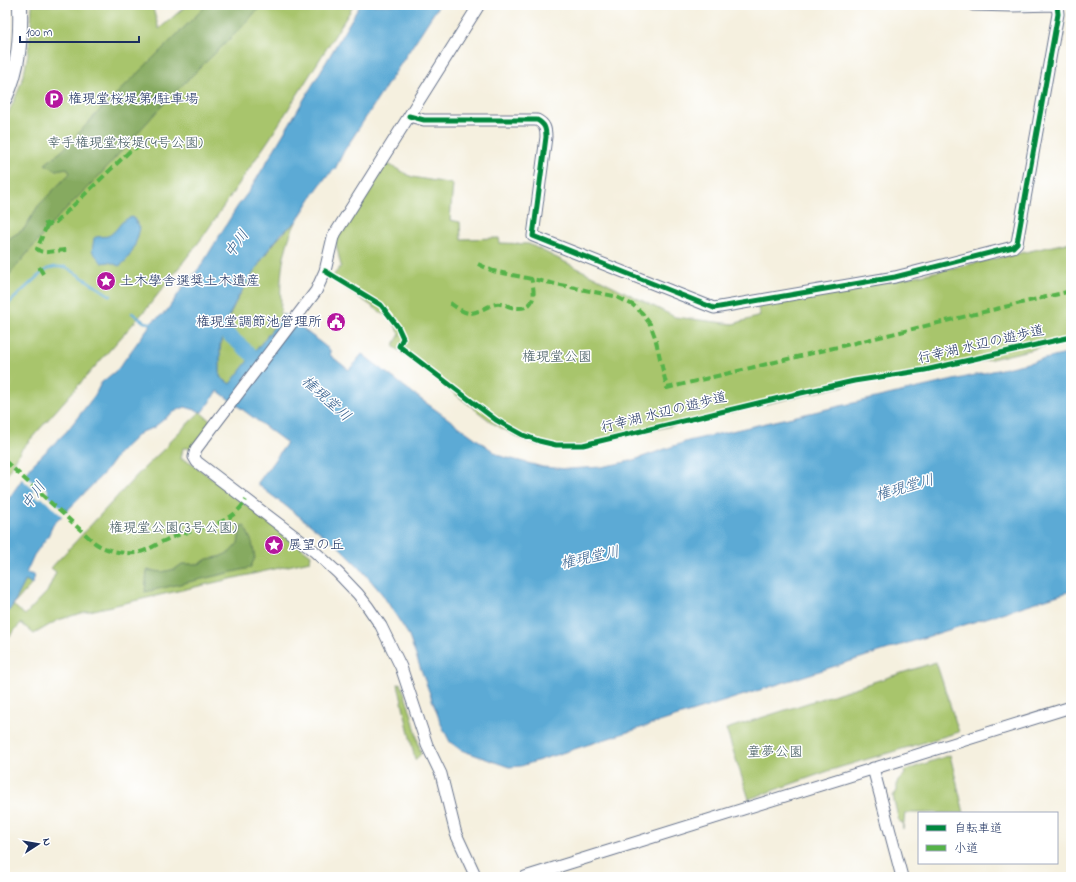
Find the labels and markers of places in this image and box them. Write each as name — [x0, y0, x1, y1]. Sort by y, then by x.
parking icon: 権現堂桜堤第1駐車場 — [43, 88, 65, 110]
place label: 権現堂桜堤第1駐車場 — [68, 89, 198, 110]
place icon: 土木學舎選奨土木遺産 — [95, 270, 117, 292]
place label: 土木學舎選奨土木遺産 — [120, 271, 260, 292]
public building icon: 権現堂調節池管理所 — [325, 311, 347, 333]
place label: 権現堂調節池管理所 — [196, 312, 322, 333]
place icon: 展望の丘 — [263, 534, 285, 556]
place label: 展望の丘 — [288, 535, 344, 556]

